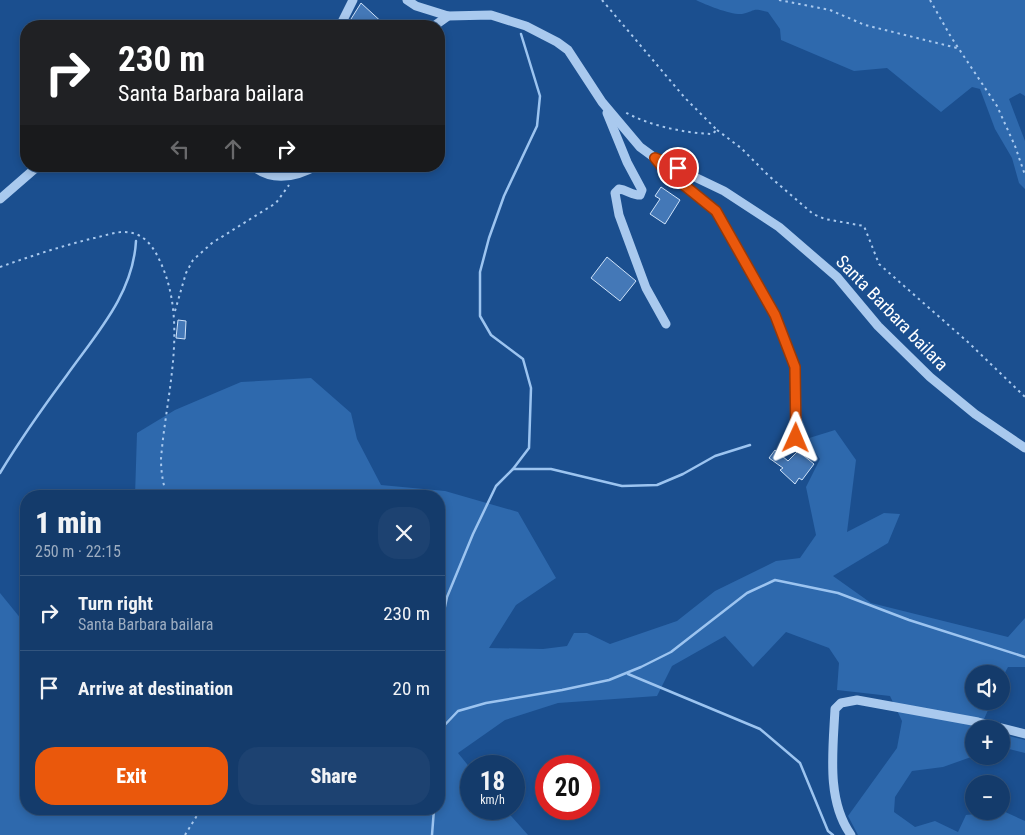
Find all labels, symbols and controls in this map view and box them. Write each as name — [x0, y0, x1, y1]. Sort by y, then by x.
text: 230 m — [118, 39, 205, 80]
icon: right — [35, 40, 100, 105]
text: Santa Barbara bailara — [118, 81, 304, 106]
icon: left — [166, 135, 194, 163]
icon: ahead — [219, 135, 247, 163]
icon: right — [272, 135, 300, 163]
pin — [657, 147, 699, 189]
icon: arrive — [664, 154, 692, 182]
street label: Santa Barbara bailara — [832, 251, 953, 375]
position arrow — [769, 411, 821, 463]
text: 1 min — [35, 505, 102, 540]
button: close — [378, 507, 430, 559]
text: 250 m · 22:15 — [35, 542, 121, 561]
text: Turn right — [78, 592, 153, 615]
icon: right — [35, 599, 63, 627]
text: 230 m — [383, 602, 430, 625]
text: Santa Barbara bailara — [78, 615, 213, 634]
map controls — [965, 665, 1010, 820]
button: sound — [965, 665, 1010, 710]
icon: arrive — [35, 674, 63, 702]
text: Arrive at destination — [78, 677, 233, 700]
text: 20 m — [393, 677, 430, 700]
button: + — [965, 720, 1010, 765]
button: Exit — [35, 747, 228, 805]
button: Share — [238, 747, 430, 805]
speed limit sign: 20 — [535, 755, 600, 820]
text: 18 — [480, 767, 505, 796]
button: − — [965, 775, 1010, 820]
text: km/h — [480, 793, 505, 807]

